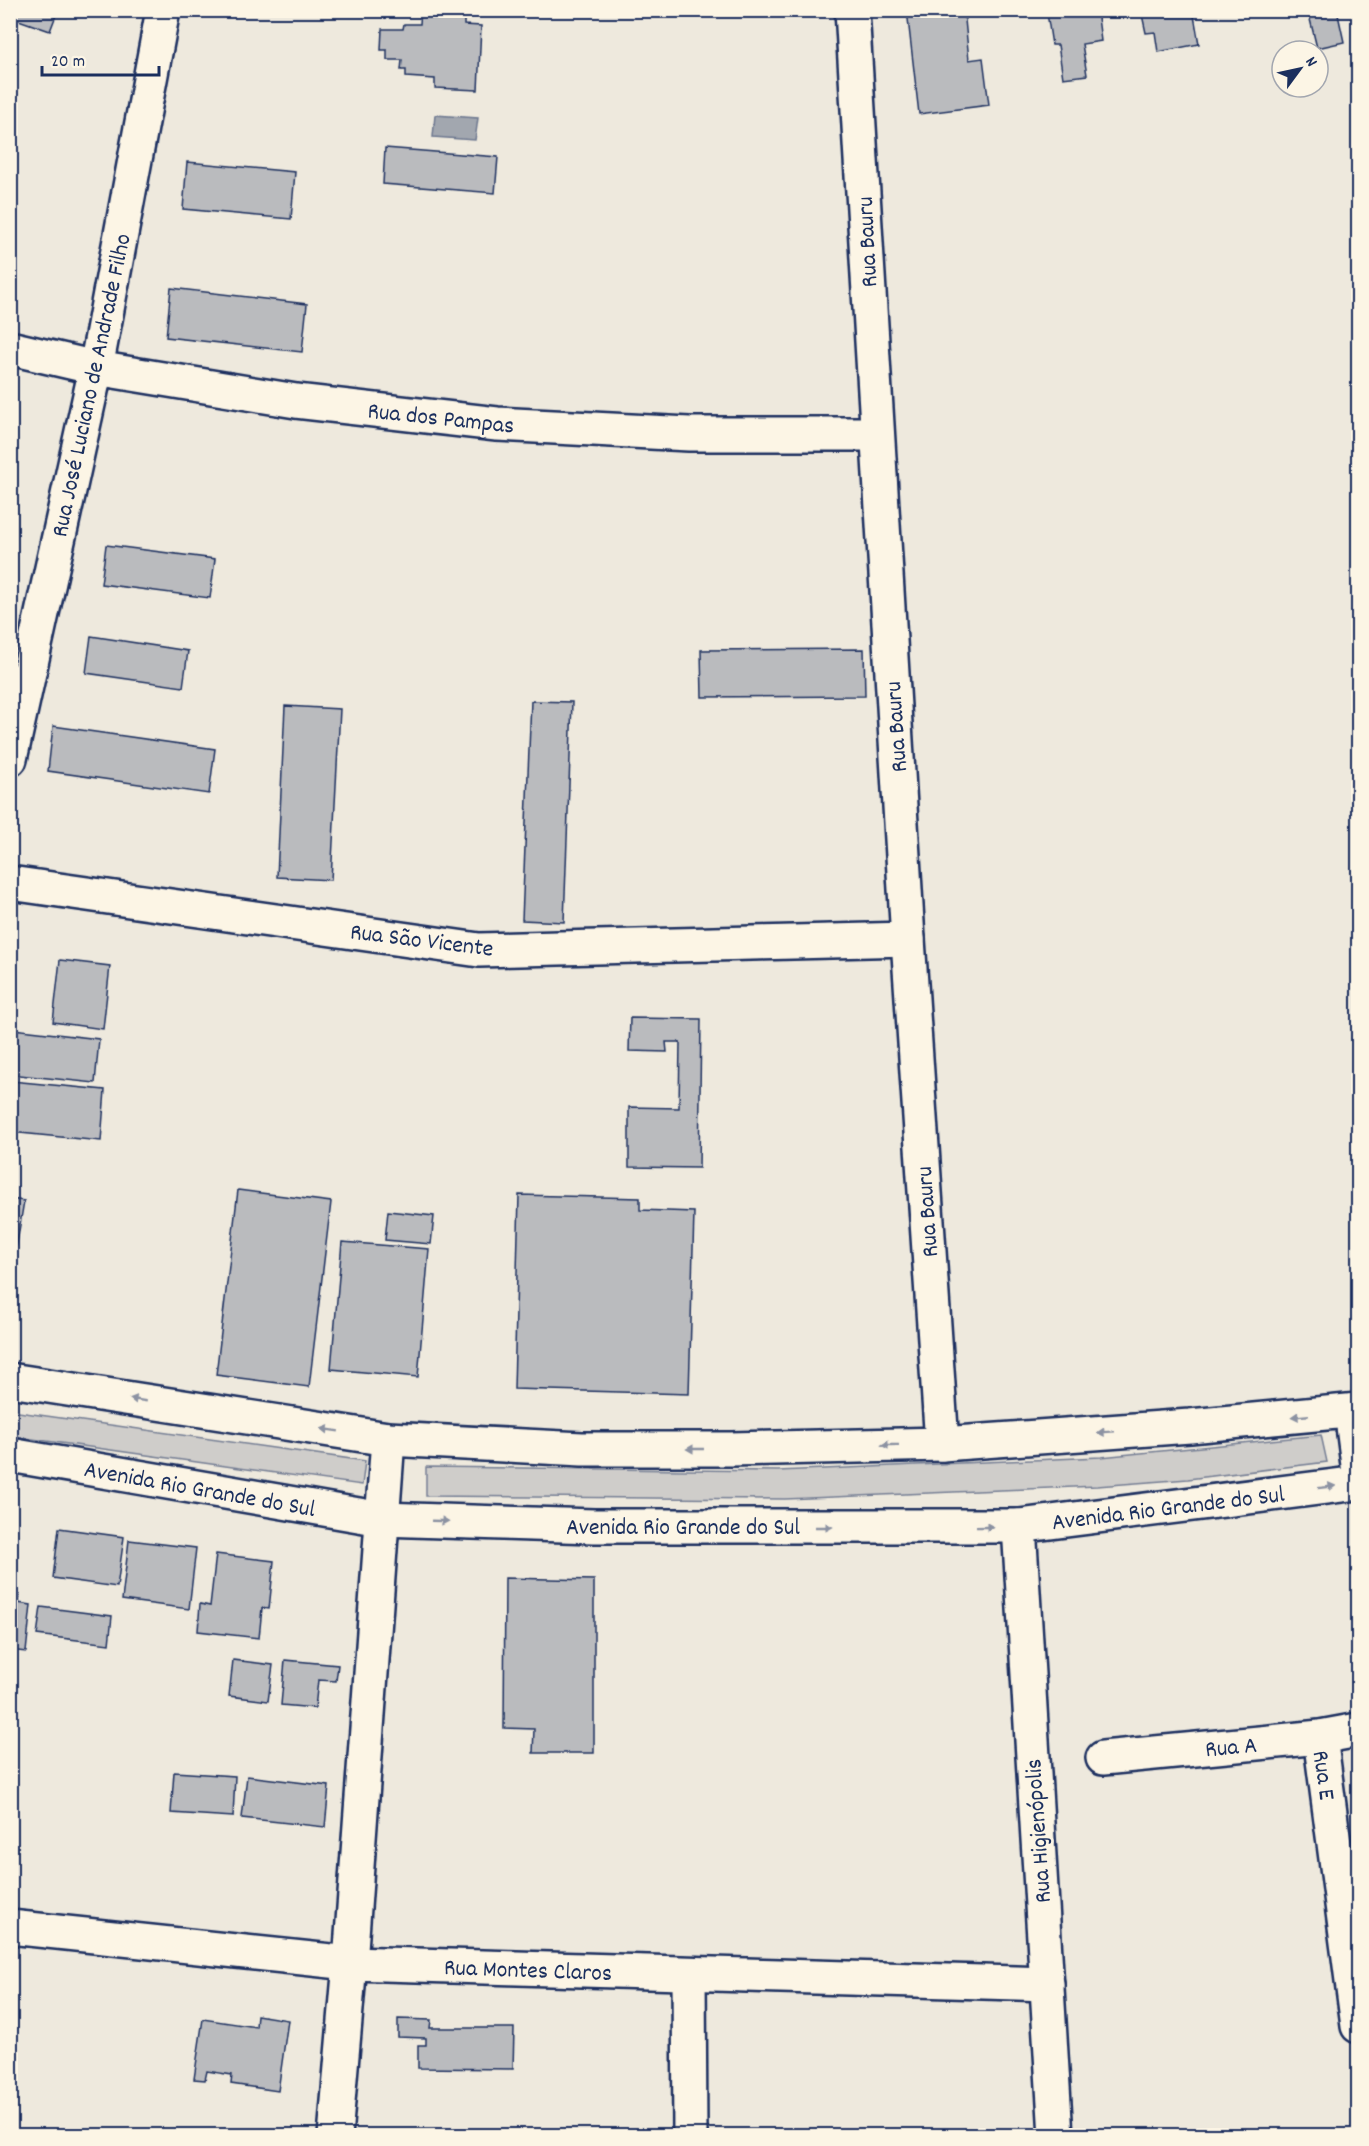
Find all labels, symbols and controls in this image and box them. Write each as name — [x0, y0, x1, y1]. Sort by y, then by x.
scale bar — [42, 39, 159, 77]
north arrow — [1270, 39, 1330, 99]
text: 20 m — [51, 50, 85, 75]
text: N — [1299, 53, 1322, 72]
street label: Rua Bauru — [850, 196, 888, 288]
street label: Rua José Luciano de Andrade Filho — [44, 231, 142, 541]
street label: Rua dos Pampas — [366, 395, 516, 445]
street label: Rua Bauru — [878, 680, 918, 773]
street label: Rua São Vicente — [348, 916, 495, 968]
street label: Rua Bauru — [909, 1165, 949, 1258]
one-way arrow — [128, 1396, 147, 1405]
one-way arrow — [1291, 1411, 1310, 1421]
one-way arrow — [321, 1426, 340, 1435]
one-way arrow — [1096, 1427, 1115, 1437]
one-way arrow — [881, 1440, 900, 1450]
one-way arrow — [686, 1444, 705, 1454]
street label: Avenida Rio Grande do Sul — [81, 1454, 318, 1528]
street label: Avenida Rio Grande do Sul — [1050, 1479, 1287, 1541]
one-way arrow — [1317, 1482, 1336, 1492]
street label: Avenida Rio Grande do Sul — [566, 1512, 800, 1546]
one-way arrow — [430, 1517, 449, 1526]
one-way arrow — [814, 1522, 833, 1532]
one-way arrow — [975, 1522, 994, 1531]
street label: Rua A — [1204, 1730, 1259, 1768]
street label: Rua E — [1302, 1748, 1342, 1802]
street label: Rua Higienópolis — [1018, 1757, 1062, 1904]
street label: Rua Montes Claros — [443, 1952, 613, 1992]

